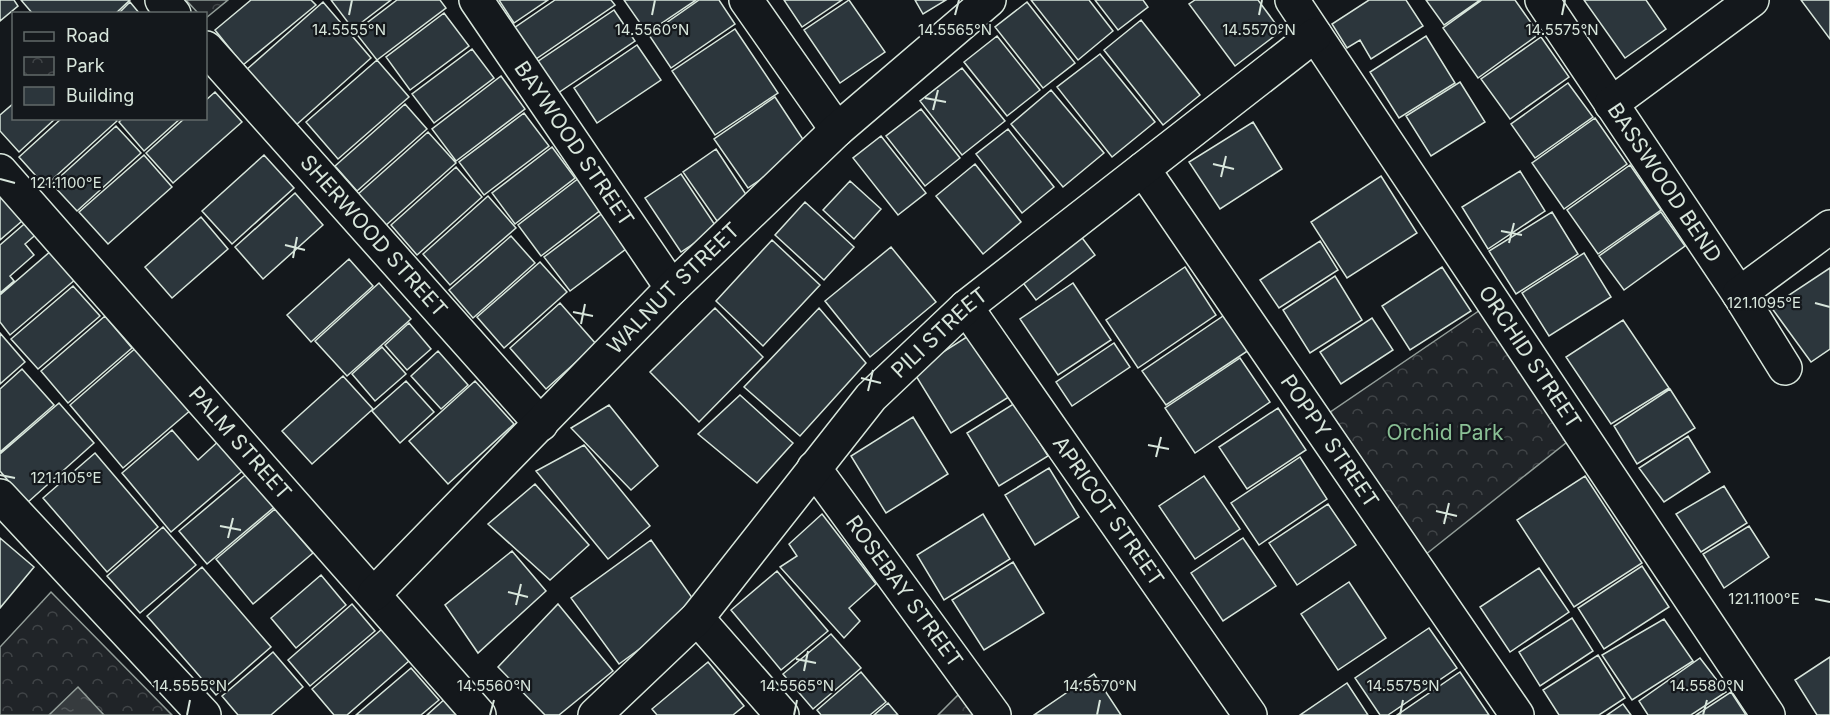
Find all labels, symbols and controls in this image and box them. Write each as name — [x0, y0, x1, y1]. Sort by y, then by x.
legend — [12, 12, 207, 120]
text: 14.5555°N — [312, 20, 386, 39]
text: 14.5560°N — [615, 20, 689, 39]
text: 14.5565°N — [918, 20, 992, 39]
text: 14.5570°N — [1222, 20, 1296, 39]
text: 14.5575°N — [1525, 20, 1599, 39]
text: Road — [66, 25, 109, 46]
text: Park — [66, 55, 105, 76]
street label: BAYWOOD STREET — [509, 56, 639, 231]
text: Building — [66, 85, 134, 106]
street label: BASSWOOD BEND — [1603, 98, 1727, 267]
street label: SHERWOOD STREET — [295, 150, 453, 322]
text: 121.1100°E — [30, 173, 102, 192]
street label: WALNUT STREET — [602, 217, 745, 359]
street label: ORCHID STREET — [1474, 281, 1587, 433]
street label: PILI STREET — [886, 282, 992, 383]
text: 121.1095°E — [1727, 293, 1801, 312]
street label: POPPY STREET — [1276, 370, 1384, 512]
street label: PALM STREET — [184, 381, 297, 505]
park label: Orchid Park — [1387, 420, 1504, 445]
street label: APRICOT STREET — [1048, 431, 1169, 591]
text: 121.1105°E — [30, 468, 102, 487]
street label: ROSEBAY STREET — [841, 510, 968, 672]
text: 121.1100°E — [1728, 589, 1800, 608]
text: 14.5555°N — [153, 676, 227, 695]
text: 14.5560°N — [457, 676, 531, 695]
text: 14.5565°N — [760, 676, 834, 695]
text: 14.5570°N — [1063, 676, 1137, 695]
text: 14.5575°N — [1366, 676, 1440, 695]
text: 14.5580°N — [1670, 676, 1744, 695]

